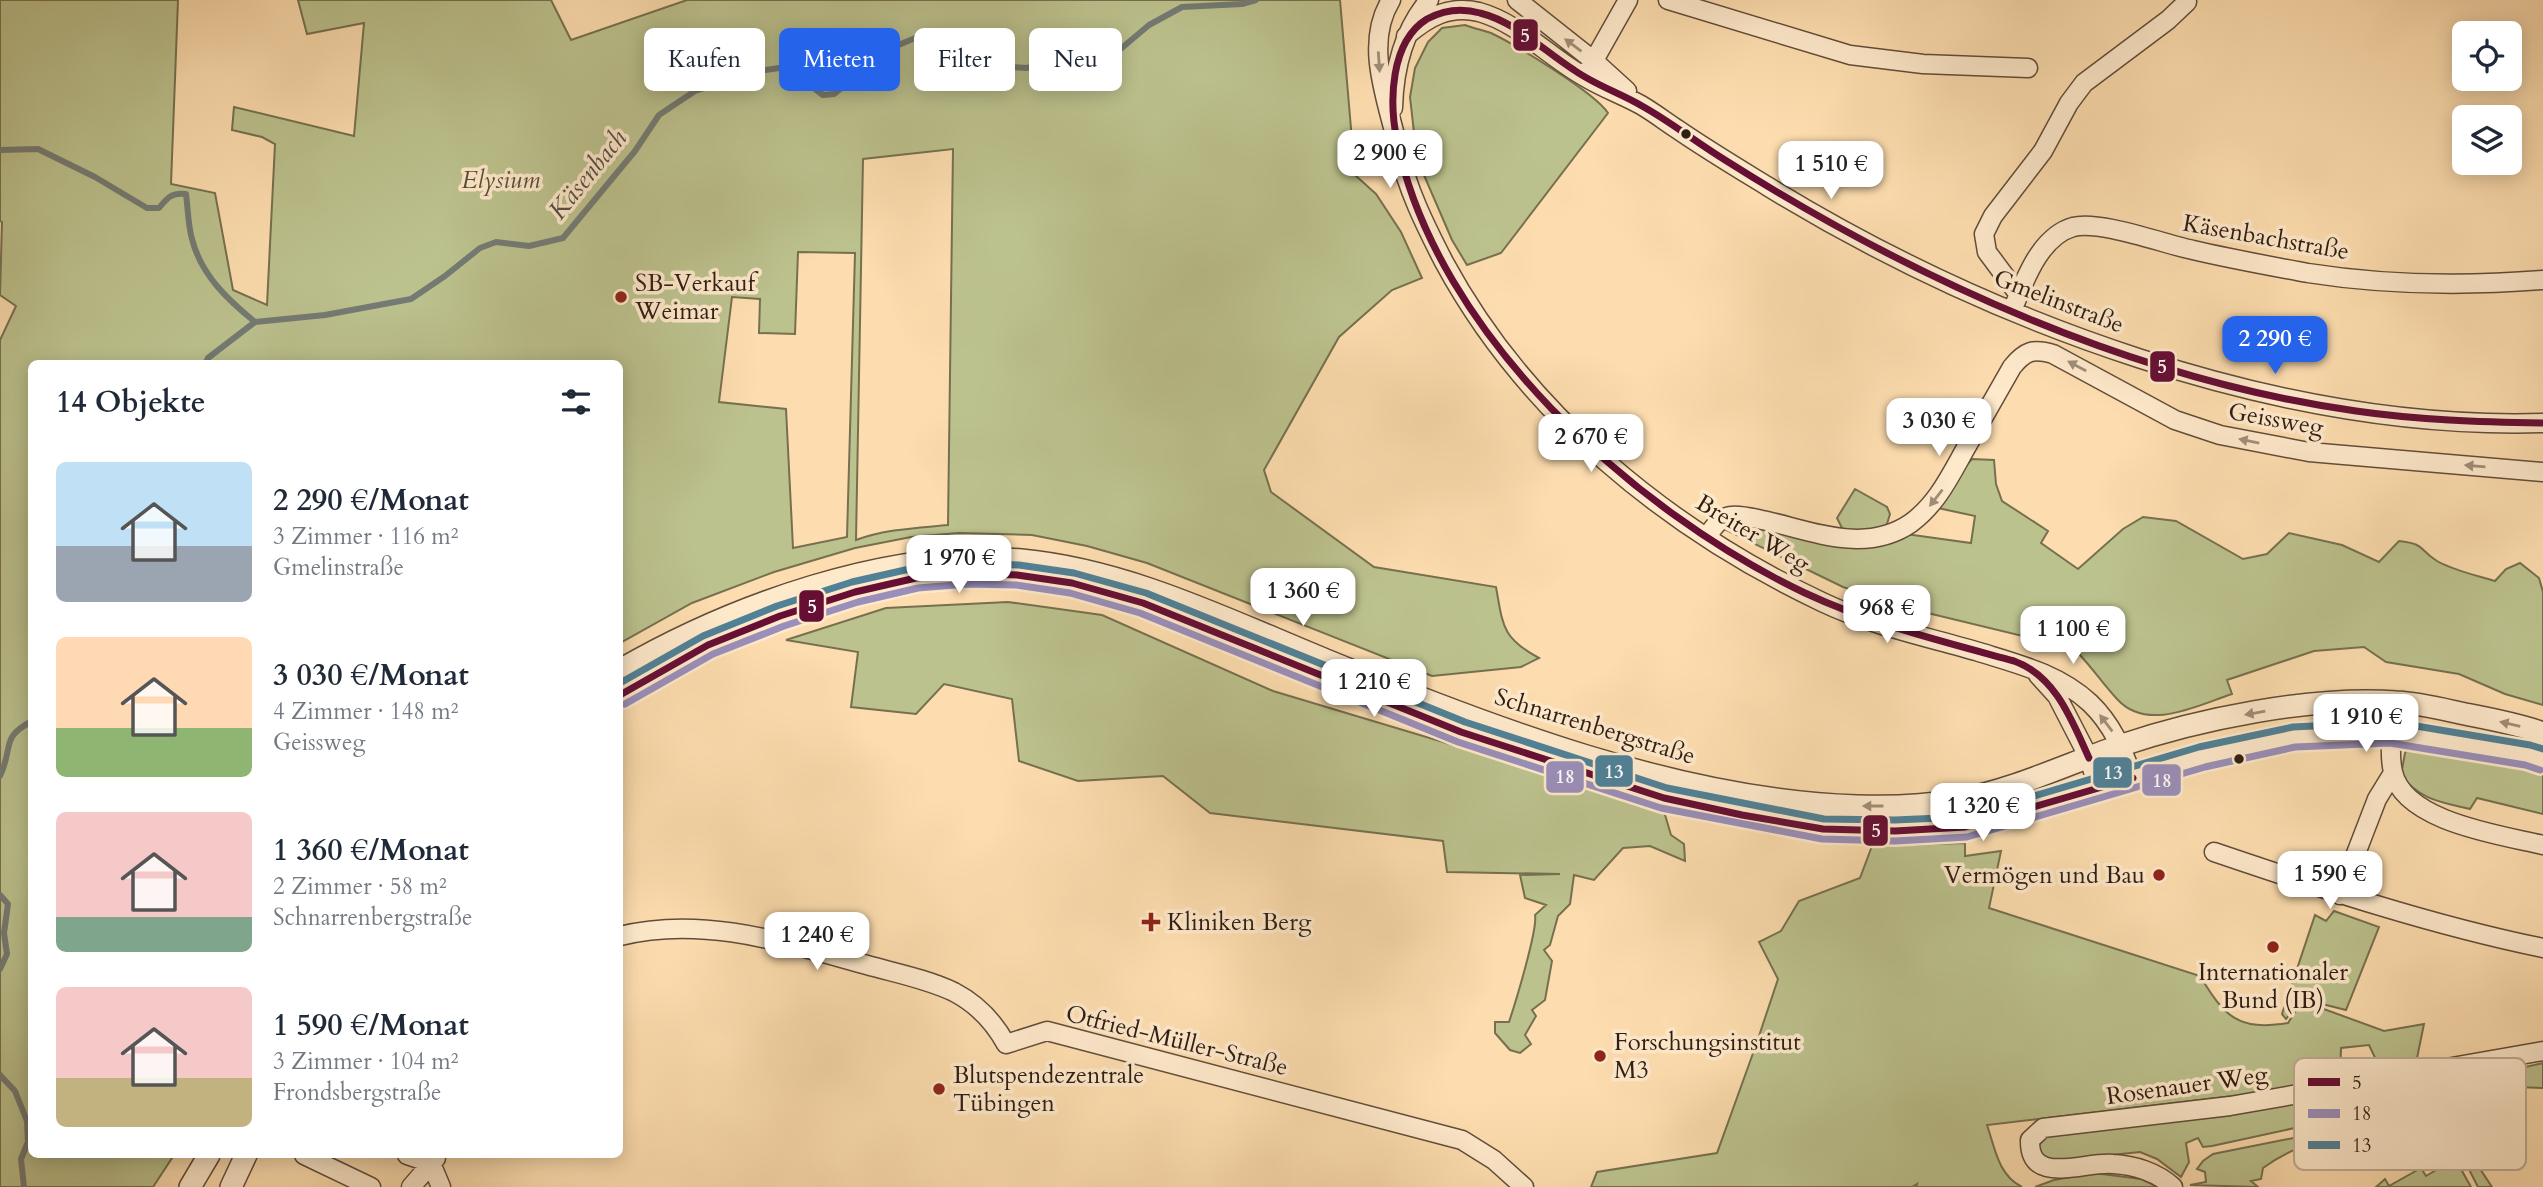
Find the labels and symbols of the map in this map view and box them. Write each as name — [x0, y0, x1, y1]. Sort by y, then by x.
line badge: 5 — [1512, 18, 1539, 52]
text: 5 — [1520, 23, 1530, 49]
one-way arrow — [1564, 37, 1582, 52]
one-way arrow — [1374, 52, 1385, 74]
water label: Käsenbach — [540, 121, 635, 227]
unlabelled marker — [1679, 127, 1693, 141]
pin: 2 900 € — [1325, 130, 1455, 190]
pin: 1 510 € — [1766, 142, 1896, 201]
park label: Elysium — [462, 164, 540, 197]
street label: Käsenbachstraße — [2180, 207, 2352, 268]
street label: Gmelinstraße — [1989, 262, 2129, 341]
place label: SB-Verkauf Weimar — [634, 267, 759, 328]
marker: SB-Verkauf Weimar — [613, 289, 629, 305]
pin: 2 290 € — [2210, 316, 2340, 376]
line badge: 5 — [2149, 350, 2176, 383]
text: 5 — [2157, 354, 2167, 380]
one-way arrow — [2067, 361, 2087, 372]
street label: Geissweg — [2226, 395, 2327, 444]
pin: 3 030 € — [1874, 398, 2004, 458]
pin: 2 670 € — [1526, 414, 1656, 474]
one-way arrow — [2238, 435, 2260, 446]
one-way arrow — [2464, 461, 2486, 472]
street label: Breiter Weg — [1690, 487, 1816, 581]
one-way arrow — [1929, 489, 1943, 508]
pin: 1 970 € — [894, 536, 1024, 595]
pin: 1 360 € — [1238, 568, 1368, 628]
pin: 968 € — [1838, 586, 1936, 645]
line badge: 5 — [798, 589, 825, 623]
text: 5 — [807, 594, 817, 620]
pin: 1 100 € — [2008, 606, 2138, 666]
pin: 1 210 € — [1309, 660, 1439, 719]
street label: Schnarrenbergstraße — [1491, 680, 1699, 773]
pin: 1 910 € — [2301, 694, 2431, 754]
one-way arrow — [2244, 708, 2266, 719]
one-way arrow — [2099, 714, 2113, 732]
one-way arrow — [2499, 718, 2521, 729]
unlabelled marker — [2232, 752, 2246, 766]
line badge: 13 — [1594, 754, 1634, 788]
line badge: 13 — [2092, 756, 2133, 789]
text: 13 — [1604, 759, 1624, 785]
line badge: 18 — [1545, 760, 1585, 794]
text: 13 — [2103, 760, 2123, 786]
line badge: 18 — [2141, 763, 2182, 797]
text: 18 — [1555, 764, 1575, 790]
text: 18 — [2152, 768, 2172, 794]
pin: 1 320 € — [1918, 784, 2048, 843]
one-way arrow — [1861, 800, 1883, 812]
line badge: 5 — [1862, 814, 1889, 847]
text: 5 — [1871, 818, 1881, 844]
pin: 1 590 € — [2265, 852, 2395, 911]
place label: Vermögen und Bau — [1944, 859, 2145, 892]
marker: Vermögen und Bau — [2151, 867, 2167, 883]
place label: Kliniken Berg — [1167, 906, 1312, 939]
pin: 1 240 € — [752, 912, 882, 972]
marker: Kliniken Berg — [1141, 912, 1161, 932]
marker: Internationaler Bund (IB) — [2265, 939, 2281, 955]
place label: Internationaler Bund (IB) — [2198, 956, 2348, 1017]
street label: Otfried-Müller-Straße — [1062, 997, 1291, 1084]
place label: Forschungsinstitut M3 — [1614, 1026, 1801, 1087]
marker: Forschungsinstitut M3 — [1592, 1048, 1608, 1064]
street label: Rosenauer Weg — [2104, 1058, 2270, 1113]
legend — [2294, 1058, 2526, 1170]
place label: Blutspendezentrale Tübingen — [953, 1059, 1144, 1120]
text: 5 — [2352, 1070, 2362, 1096]
marker: Blutspendezentrale Tübingen — [931, 1081, 947, 1097]
text: 18 — [2352, 1101, 2371, 1127]
text: 13 — [2352, 1133, 2371, 1159]

